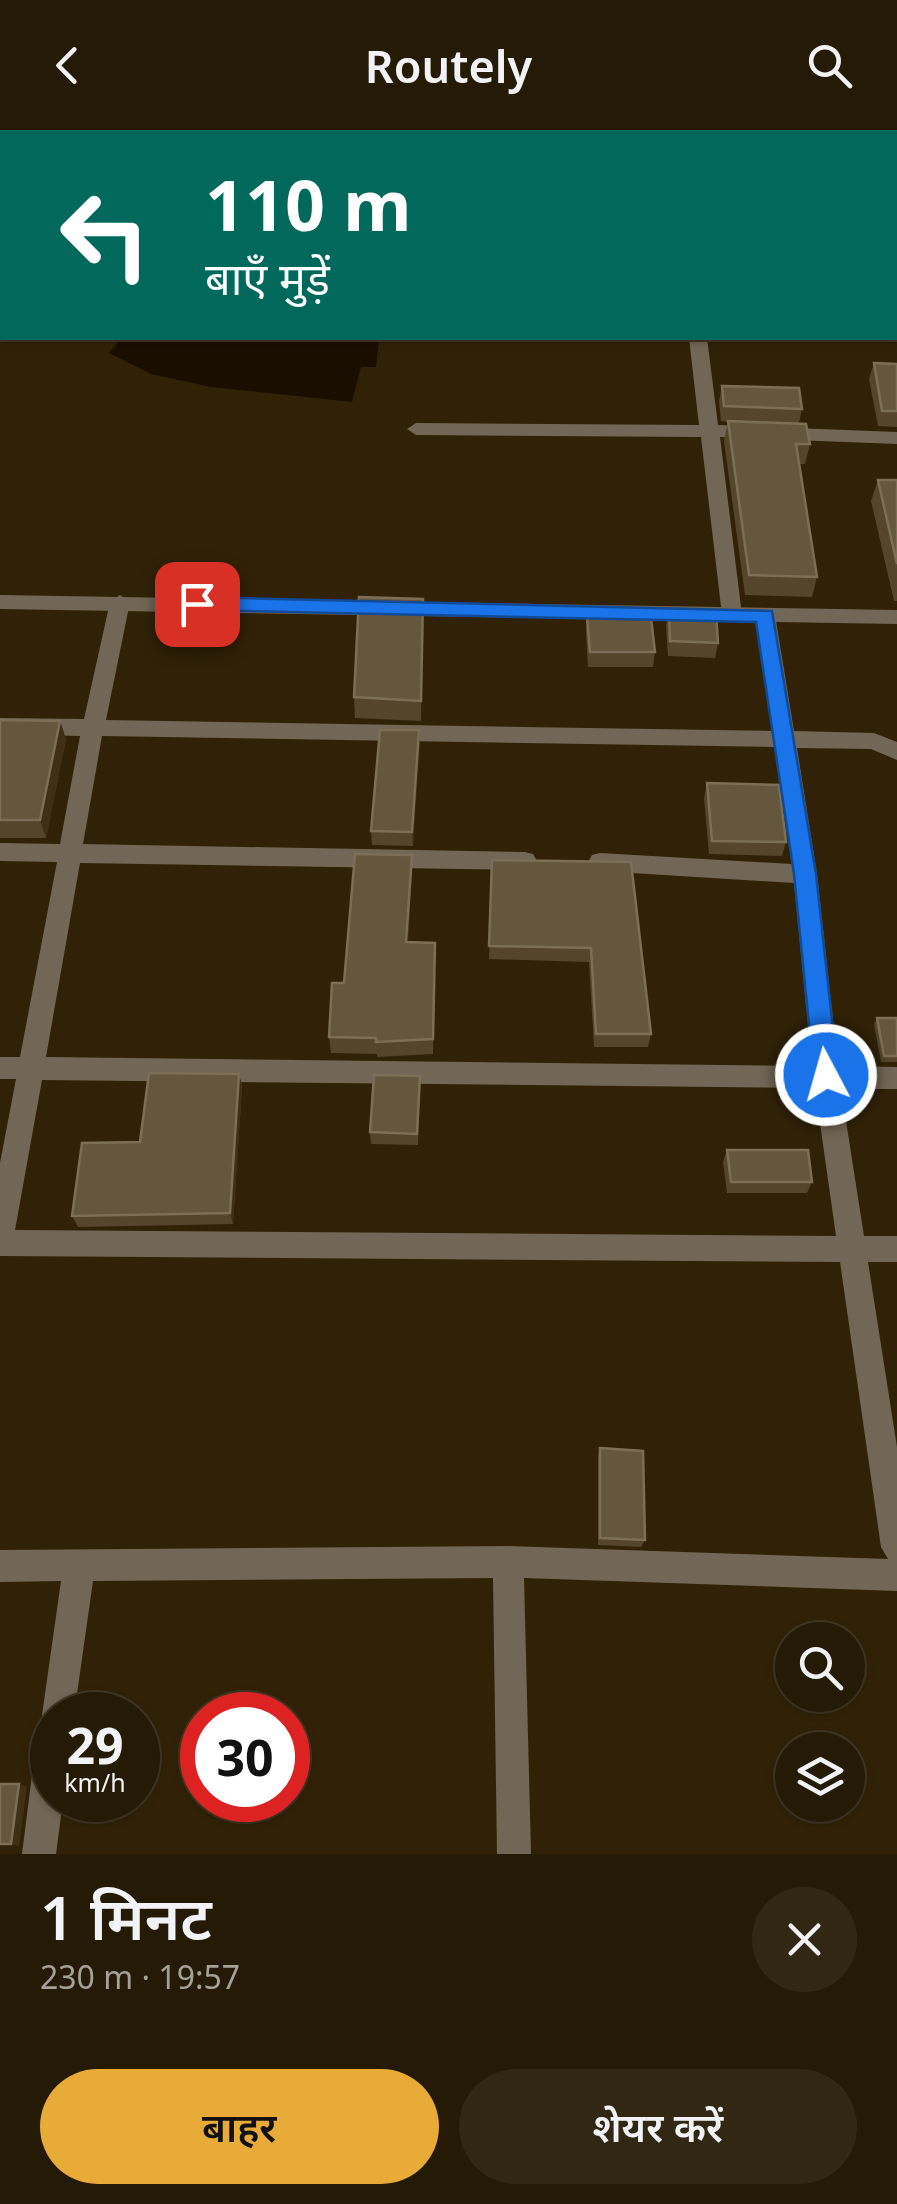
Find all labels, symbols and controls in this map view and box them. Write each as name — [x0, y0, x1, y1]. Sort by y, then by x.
text: Routely — [365, 35, 532, 96]
icon: back — [40, 38, 95, 93]
icon: search — [802, 38, 857, 93]
text: 110 m — [205, 156, 412, 252]
icon: left — [40, 170, 170, 300]
text: बाएँ मुड़ें — [205, 247, 330, 308]
pin — [155, 562, 240, 647]
icon: arrive — [170, 577, 225, 632]
position arrow — [774, 1023, 878, 1127]
map controls — [775, 1622, 865, 1822]
button: search — [775, 1622, 865, 1712]
speed limit sign: 30 — [180, 1692, 310, 1822]
text: 29 — [66, 1711, 124, 1779]
button: layers — [775, 1732, 865, 1822]
text: km/h — [64, 1765, 126, 1799]
text: 1 मिनट — [40, 1876, 212, 1958]
button: close — [752, 1887, 857, 1992]
text: 230 m · 19:57 — [40, 1955, 240, 1998]
button: बाहर — [40, 2069, 439, 2184]
button: शेयर करें — [459, 2069, 857, 2184]

